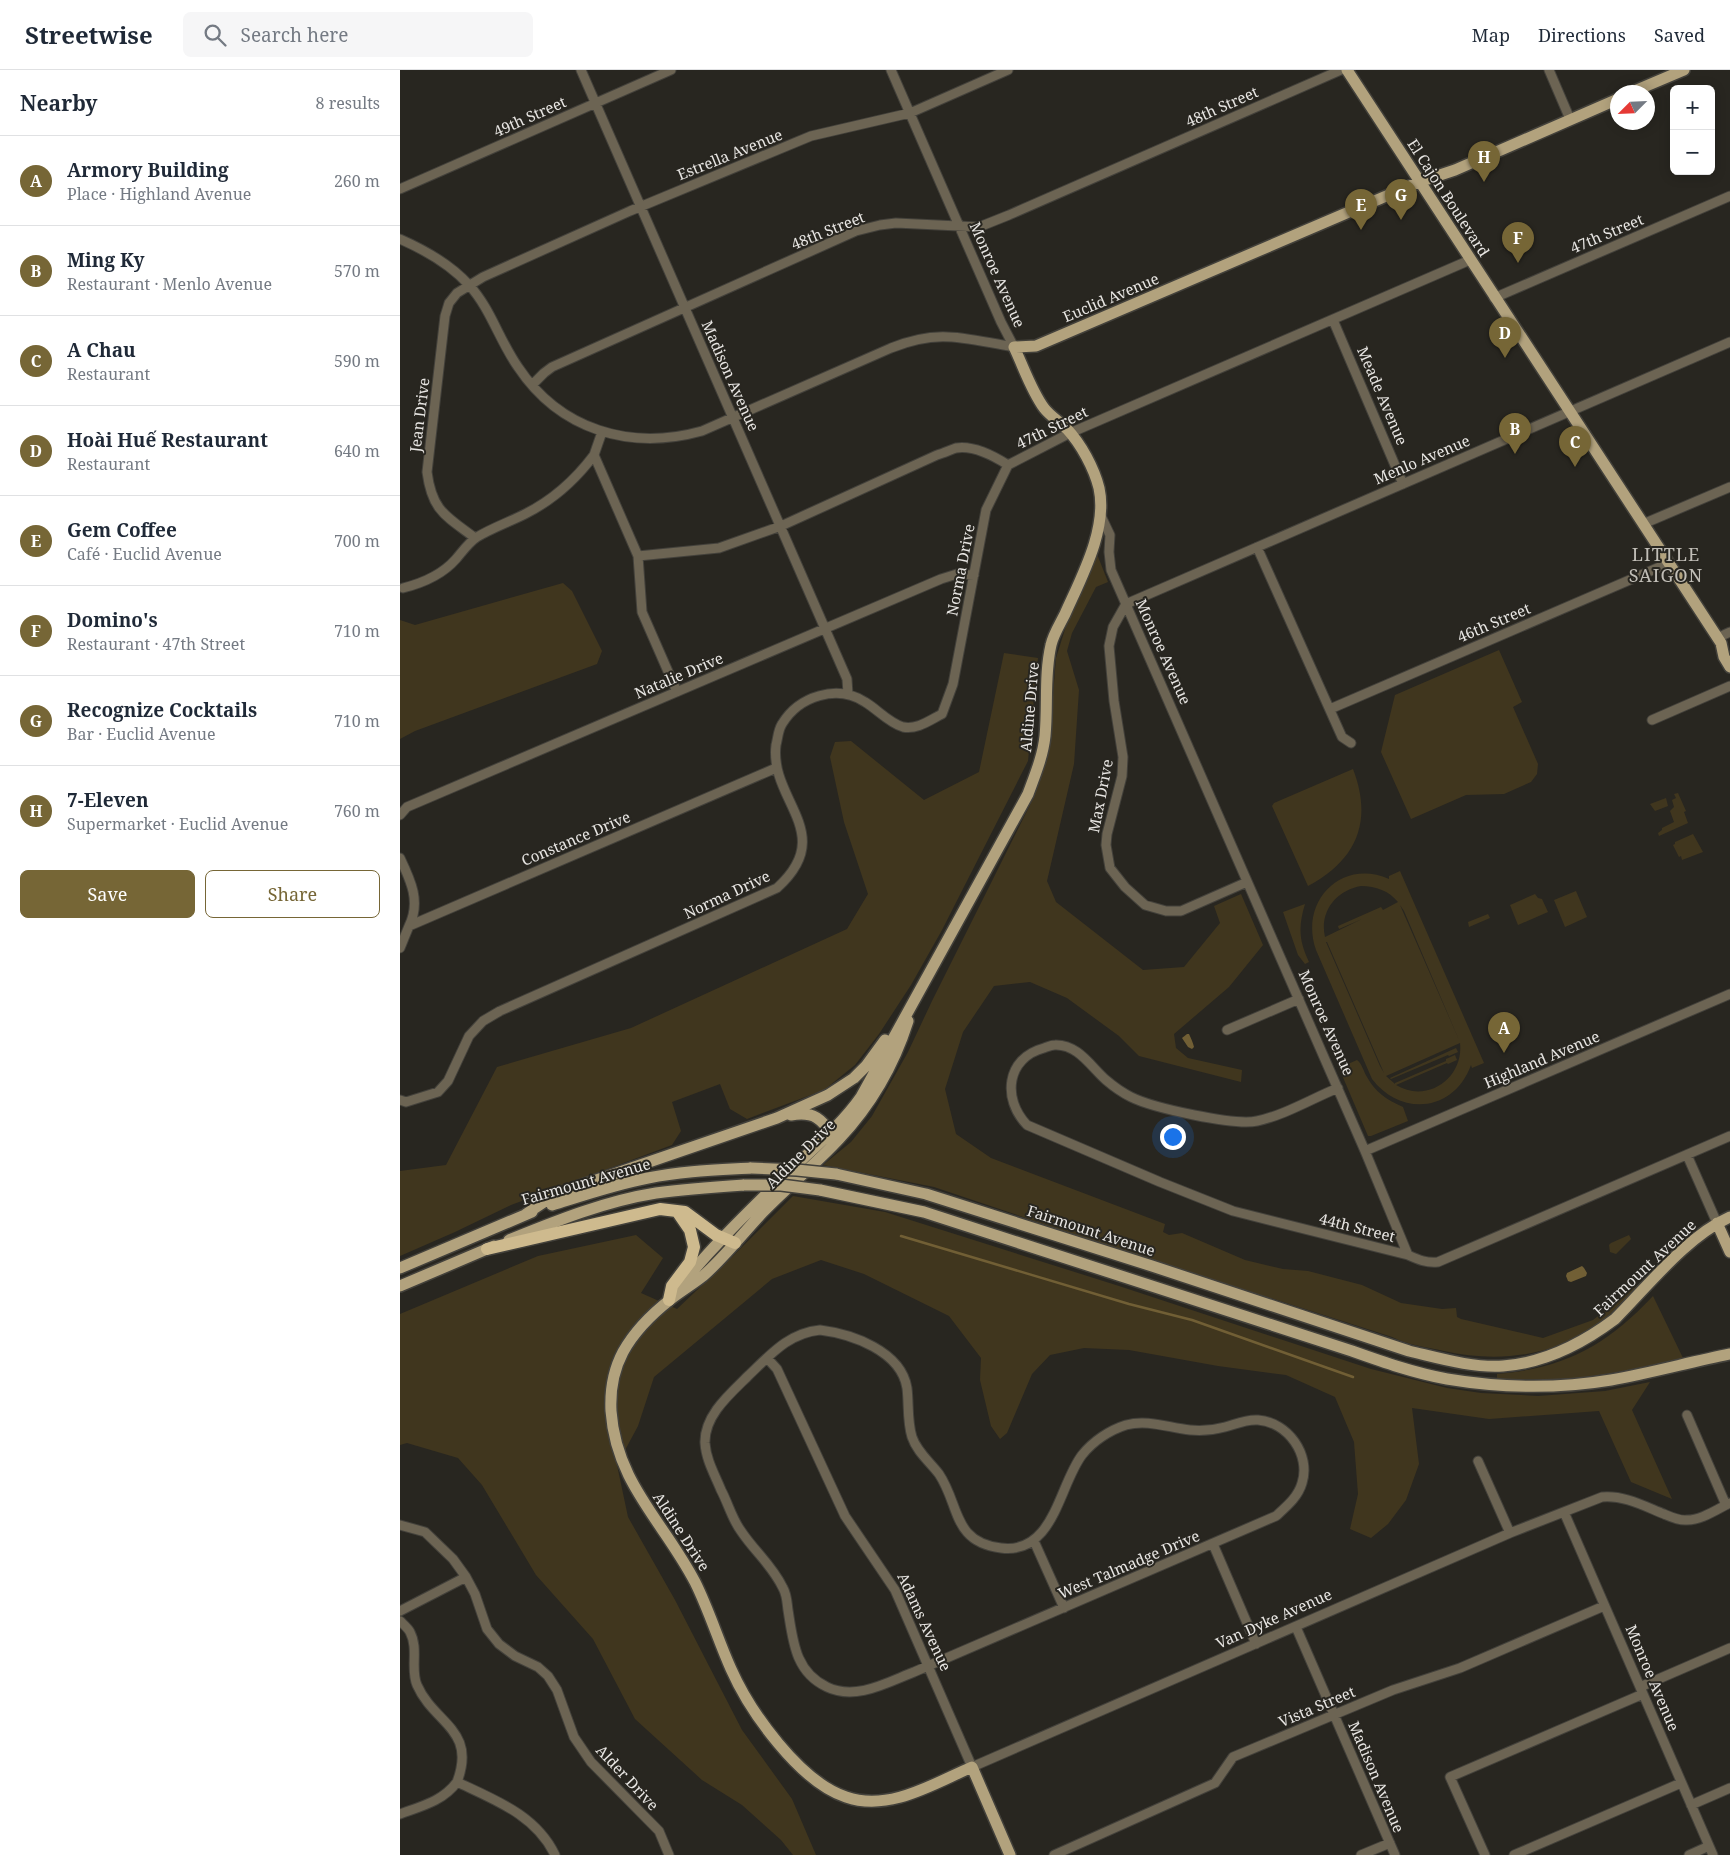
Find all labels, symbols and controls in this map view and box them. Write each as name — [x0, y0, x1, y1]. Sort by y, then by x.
search box — [183, 12, 533, 57]
text: Streetwise — [25, 18, 153, 51]
icon: search — [201, 21, 229, 49]
text: Search here — [241, 22, 348, 48]
text: Map — [1472, 23, 1510, 47]
text: Directions — [1538, 23, 1626, 47]
text: Saved — [1654, 23, 1705, 47]
street label: 48th Street — [1182, 81, 1261, 131]
north arrow — [1610, 85, 1655, 130]
map controls — [1670, 85, 1715, 175]
button: + — [1670, 85, 1715, 130]
text: Nearby — [20, 89, 98, 117]
street label: 49th Street — [490, 91, 569, 141]
text: 8 results — [316, 92, 380, 114]
street label: Estrella Avenue — [674, 124, 785, 184]
button: − — [1670, 130, 1715, 175]
street label: El Cajon Boulevard — [1403, 135, 1494, 260]
pin: H — [1468, 141, 1500, 182]
text: Armory Building — [67, 157, 229, 183]
text: A — [30, 170, 42, 192]
text: 260 m — [334, 170, 380, 192]
pin: G — [1385, 179, 1417, 220]
text: Place · Highland Avenue — [67, 183, 251, 205]
pin: E — [1345, 189, 1377, 230]
street label: 48th Street — [788, 206, 867, 254]
street label: 47th Street — [1567, 209, 1646, 257]
street label: Monroe Avenue — [966, 219, 1030, 331]
pin: F — [1502, 222, 1534, 263]
text: Ming Ky — [67, 247, 144, 273]
text: B — [31, 260, 41, 282]
text: 570 m — [334, 260, 380, 282]
street label: Euclid Avenue — [1060, 268, 1162, 326]
text: Restaurant · Menlo Avenue — [67, 273, 272, 295]
street label: Madison Avenue — [698, 317, 764, 434]
pin: D — [1489, 317, 1521, 358]
text: A Chau — [67, 337, 136, 363]
street label: Meade Avenue — [1353, 343, 1413, 448]
text: C — [31, 350, 41, 372]
text: 590 m — [334, 350, 380, 372]
text: Restaurant — [67, 363, 150, 385]
street label: Jean Drive — [404, 376, 433, 454]
street label: 47th Street — [1012, 401, 1091, 453]
pin: B — [1499, 413, 1531, 454]
pin: C — [1559, 426, 1591, 467]
text: Hoài Huế Restaurant — [67, 427, 268, 453]
street label: Menlo Avenue — [1370, 430, 1473, 488]
text: D — [30, 440, 42, 462]
text: 640 m — [334, 440, 380, 462]
text: Restaurant — [67, 453, 150, 475]
text: Gem Coffee — [67, 517, 177, 543]
street label: Norma Drive — [941, 522, 979, 617]
text: E — [31, 530, 41, 552]
text: 700 m — [334, 530, 380, 552]
district label: LITTLE SAIGON — [1629, 542, 1703, 587]
text: Café · Euclid Avenue — [67, 543, 222, 565]
street label: Monroe Avenue — [1132, 596, 1196, 708]
street label: 46th Street — [1454, 598, 1533, 646]
text: Domino's — [67, 607, 158, 633]
text: F — [31, 620, 41, 642]
text: 710 m — [334, 620, 380, 642]
text: Restaurant · 47th Street — [67, 633, 245, 655]
street label: Natalie Drive — [631, 647, 726, 703]
street label: Aldine Drive — [1015, 661, 1043, 753]
text: Recognize Cocktails — [67, 697, 257, 723]
text: G — [30, 710, 42, 732]
text: 710 m — [334, 710, 380, 732]
text: Bar · Euclid Avenue — [67, 723, 216, 745]
street label: Max Drive — [1083, 757, 1117, 834]
text: 7-Eleven — [67, 787, 149, 813]
text: H — [29, 800, 43, 822]
text: 760 m — [334, 800, 380, 822]
street label: Constance Drive — [518, 806, 633, 870]
text: Supermarket · Euclid Avenue — [67, 813, 288, 835]
street label: Norma Drive — [680, 865, 773, 923]
button: Save — [20, 870, 195, 918]
button: Share — [205, 870, 380, 918]
street label: Monroe Avenue — [1295, 967, 1359, 1079]
pin: A — [1488, 1012, 1520, 1053]
street label: Highland Avenue — [1482, 1028, 1602, 1092]
street label: Aldine Drive — [761, 1114, 839, 1192]
your location — [1160, 1124, 1186, 1150]
street label: Fairmount Avenue — [519, 1153, 653, 1209]
street label: Fairmount Avenue — [1025, 1200, 1158, 1260]
street label: 44th Street — [1317, 1208, 1397, 1246]
street label: Fairmount Avenue — [1589, 1214, 1700, 1320]
street label: Aldine Drive — [649, 1488, 715, 1575]
street label: West Talmadge Drive — [1055, 1525, 1202, 1603]
street label: Adams Avenue — [893, 1569, 956, 1674]
street label: Van Dyke Avenue — [1213, 1584, 1335, 1653]
street label: Monroe Avenue — [1622, 1621, 1684, 1734]
street label: Vista Street — [1275, 1681, 1358, 1731]
street label: Madison Avenue — [1344, 1718, 1409, 1835]
street label: Alder Drive — [592, 1740, 663, 1814]

